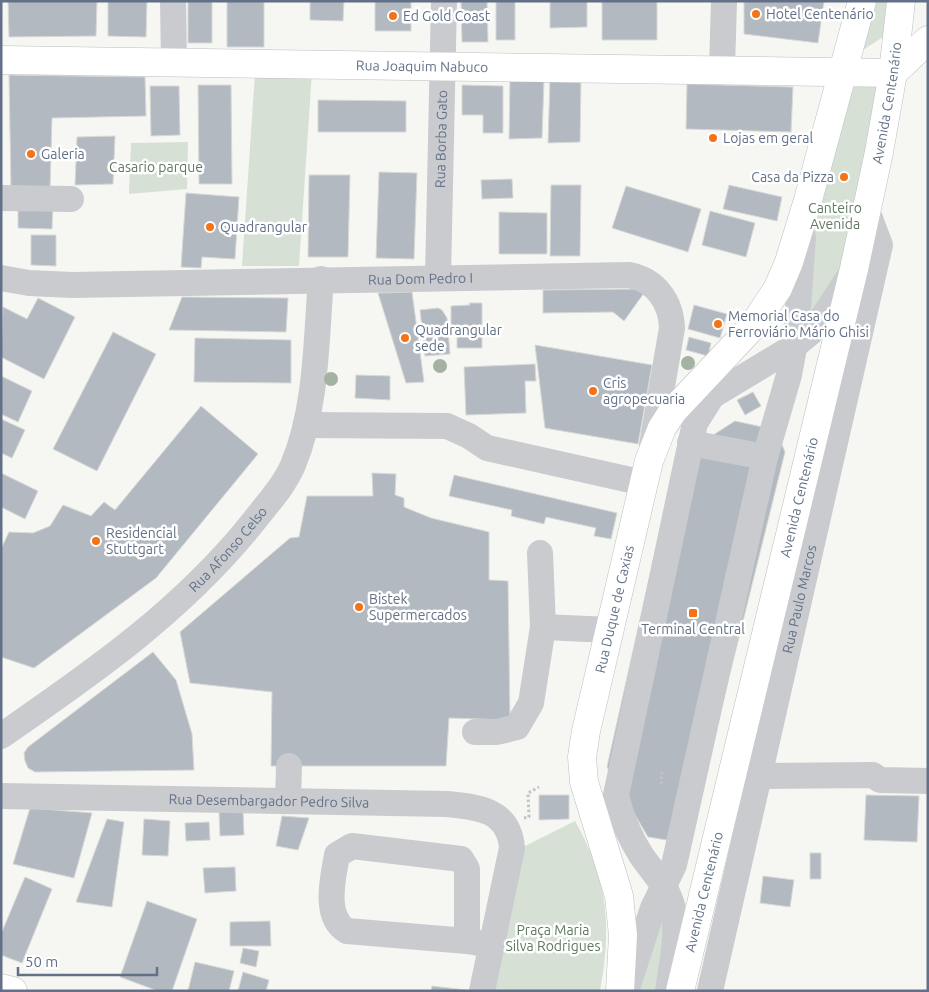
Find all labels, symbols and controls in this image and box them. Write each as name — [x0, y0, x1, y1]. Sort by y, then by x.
place label: Hotel Centenário — [766, 6, 874, 22]
place label: Ed Gold Coast — [403, 8, 491, 24]
marker: Hotel Centenário — [750, 8, 762, 20]
marker: Ed Gold Coast — [387, 10, 399, 22]
street label: Avenida Centenário — [869, 41, 904, 165]
street label: Rua Joaquim Nabuco — [356, 57, 488, 75]
street label: Rua Borba Gato — [432, 90, 450, 188]
place label: Lojas em geral — [723, 130, 813, 146]
marker: Lojas em geral — [707, 132, 719, 144]
place label: Galeria — [41, 146, 85, 162]
marker: Galeria — [25, 148, 37, 160]
park label: Casario parque — [109, 159, 203, 175]
place label: Casa da Pizza — [751, 169, 834, 185]
marker: Casa da Pizza — [838, 171, 850, 183]
park label: Canteiro Avenida — [808, 200, 862, 232]
place label: Quadrangular — [220, 219, 308, 235]
marker: Quadrangular — [204, 221, 216, 233]
street label: Rua Dom Pedro I — [368, 270, 473, 288]
place label: Memorial Casa do Ferroviário Mário Ghisi — [728, 308, 869, 340]
marker: Memorial Casa do Ferroviário Mário Ghisi — [712, 318, 724, 330]
place label: Quadrangular sede — [415, 322, 503, 354]
marker: Quadrangular sede — [399, 332, 411, 344]
place label: Cris agropecuaria — [603, 375, 685, 407]
marker: Cris agropecuaria — [587, 385, 599, 397]
street label: Avenida Centenário — [777, 435, 821, 559]
street label: Rua Afonso Celso — [185, 503, 270, 595]
place label: Residencial Stuttgart — [106, 525, 177, 557]
marker: Residencial Stuttgart — [90, 535, 102, 547]
street label: Rua Paulo Marcos — [779, 543, 819, 655]
street label: Rua Duque de Caxias — [592, 544, 637, 675]
place label: Bistek Supermercados — [369, 591, 467, 623]
marker: Bistek Supermercados — [353, 601, 365, 613]
marker: Terminal Central — [687, 607, 699, 619]
place label: Terminal Central — [641, 621, 745, 637]
street label: Rua Desembargador Pedro Silva — [168, 791, 369, 811]
street label: Avenida Centenário — [682, 830, 726, 954]
park label: Praça Maria Silva Rodrigues — [505, 922, 601, 954]
scale bar — [18, 944, 156, 976]
text: 50 m — [25, 953, 58, 970]

